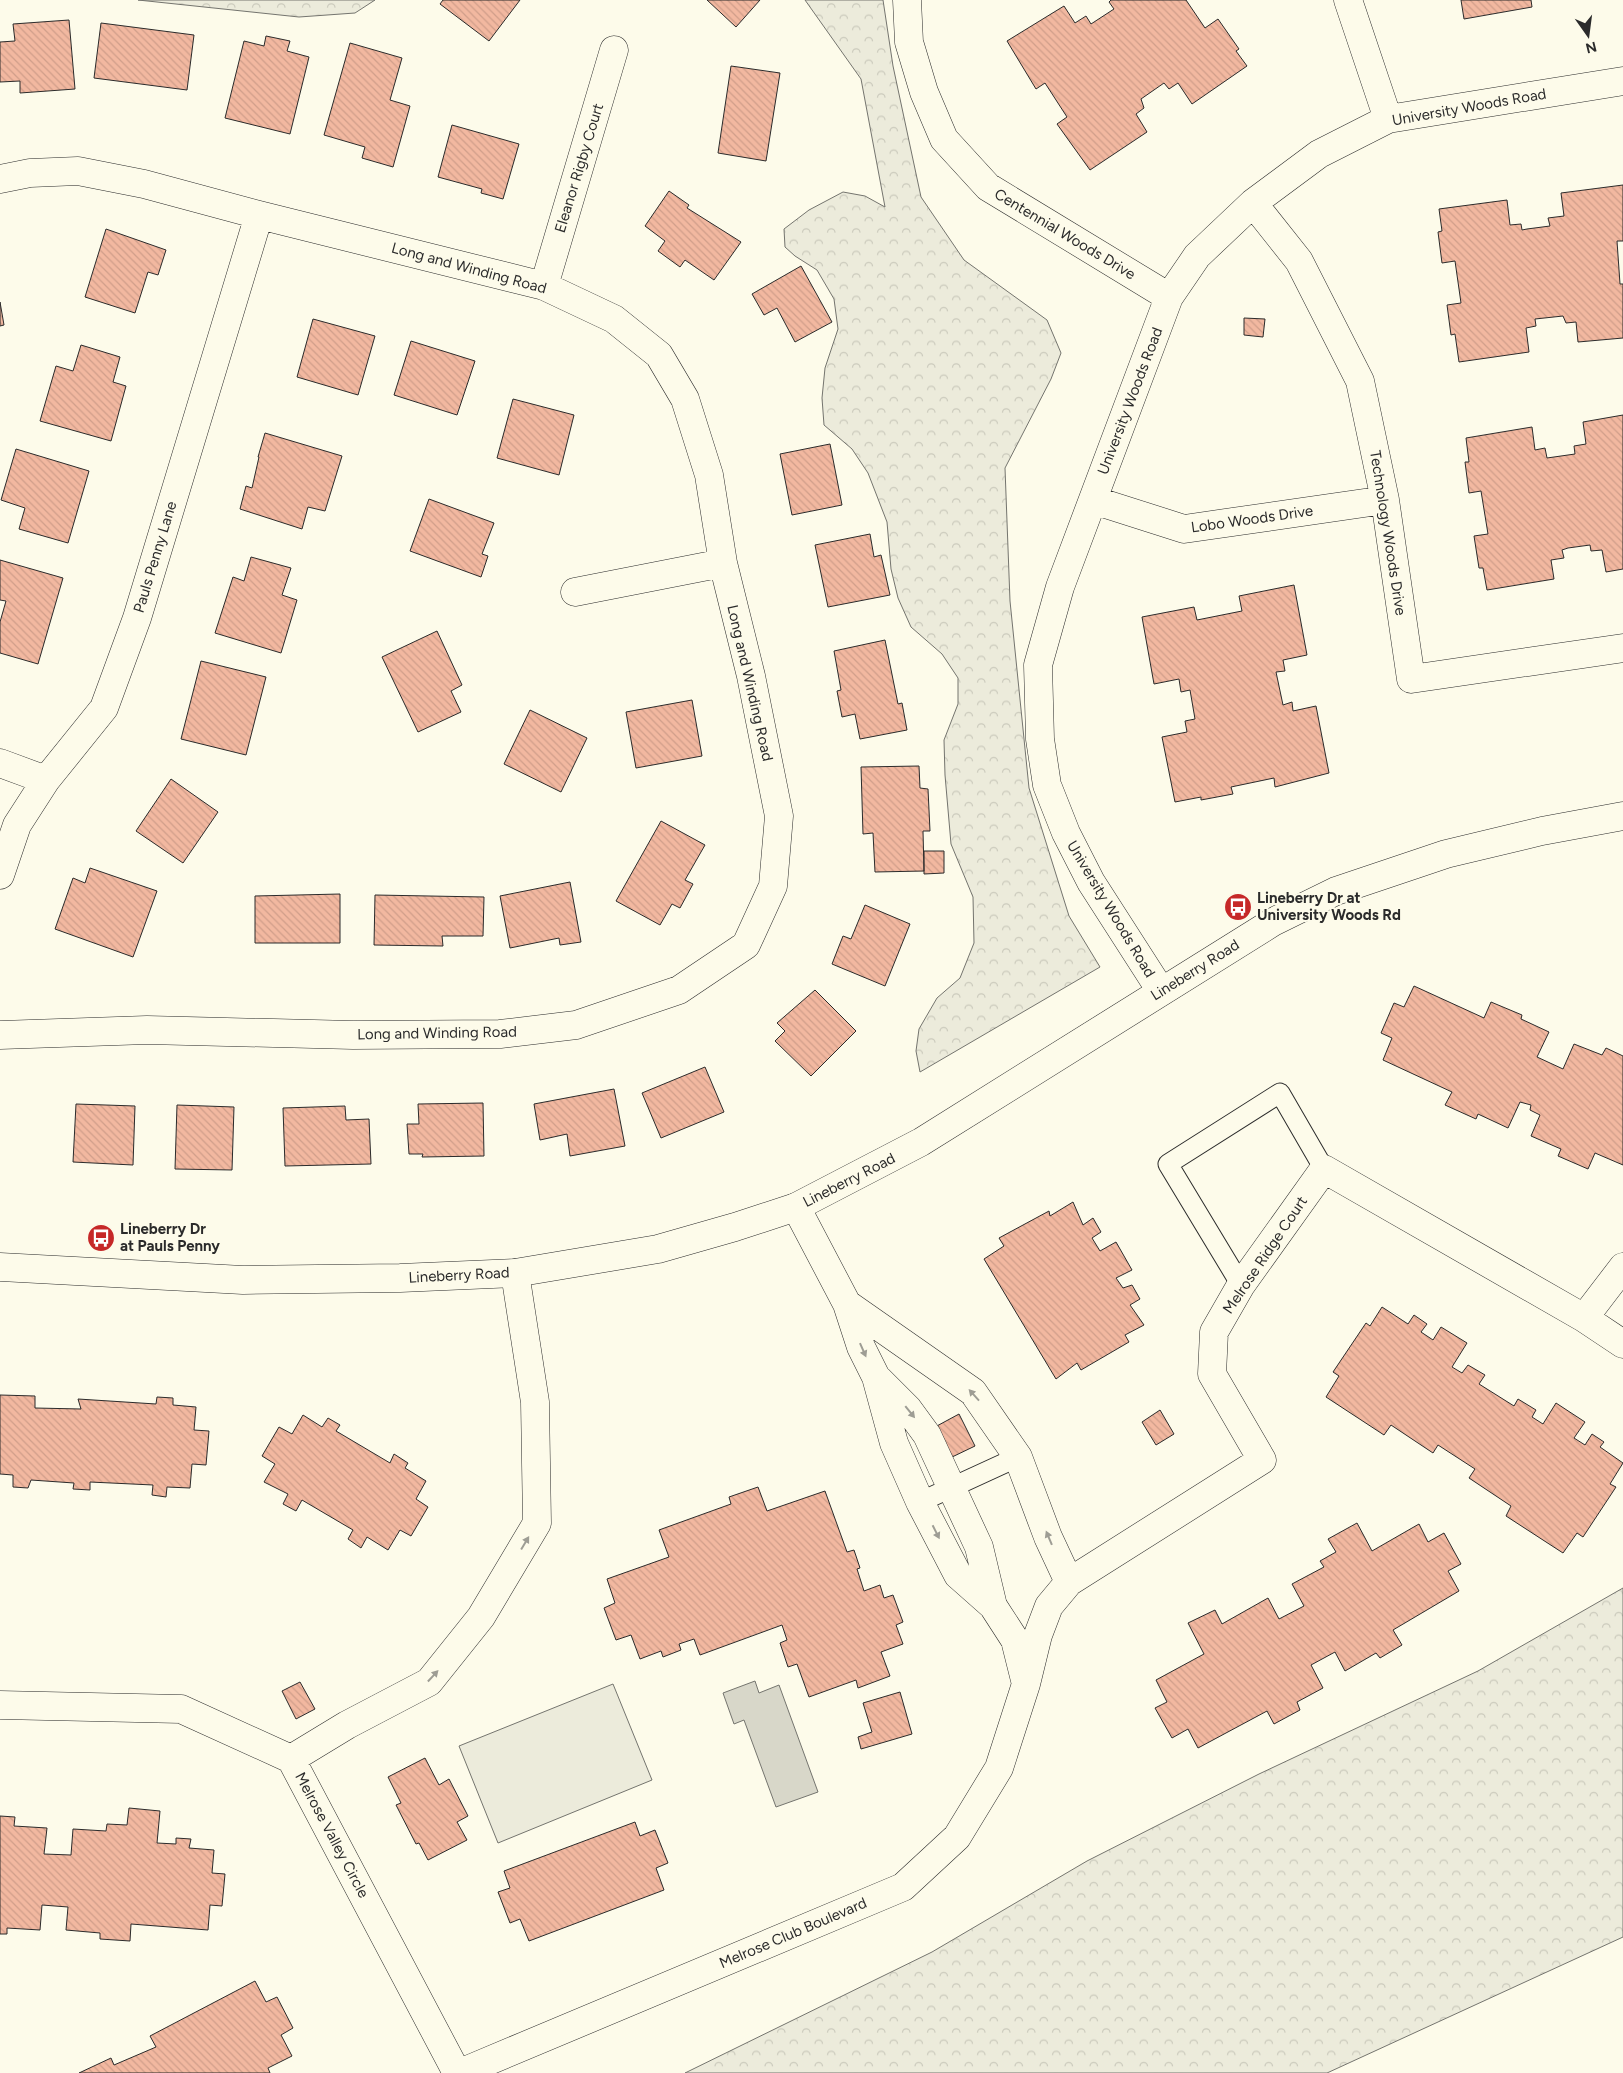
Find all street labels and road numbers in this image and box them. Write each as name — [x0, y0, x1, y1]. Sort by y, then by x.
street label: University Woods Road — [1390, 85, 1548, 129]
street label: Eleanor Rigby Court — [551, 101, 607, 235]
street label: Centennial Woods Drive — [991, 185, 1139, 283]
street label: Long and Winding Road — [389, 239, 549, 297]
street label: University Woods Road — [1094, 325, 1166, 477]
street label: Technology Woods Drive — [1366, 449, 1410, 617]
street label: Pauls Penny Lane — [130, 499, 180, 615]
street label: Lobo Woods Drive — [1190, 502, 1314, 536]
street label: Long and Winding Road — [723, 603, 777, 763]
street label: University Woods Road — [1063, 837, 1159, 981]
street label: Lineberry Road — [1147, 936, 1243, 1004]
street label: Long and Winding Road — [357, 1023, 517, 1043]
street label: Lineberry Road — [800, 1149, 898, 1211]
street label: Melrose Ridge Court — [1219, 1193, 1311, 1317]
street label: Lineberry Road — [408, 1263, 510, 1287]
street label: Melrose Valley Circle — [291, 1769, 373, 1901]
street label: Melrose Club Boulevard — [717, 1894, 869, 1972]

